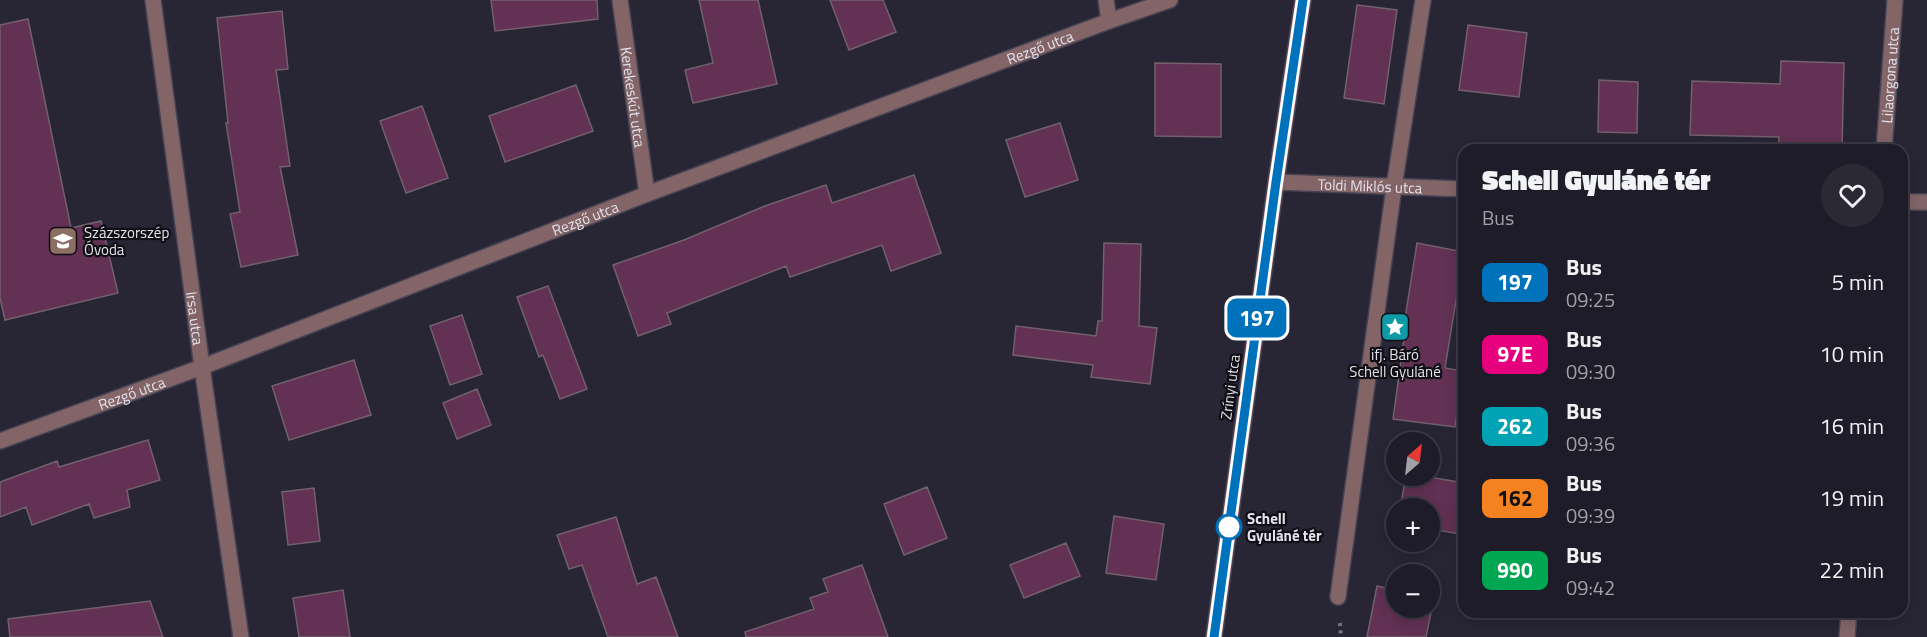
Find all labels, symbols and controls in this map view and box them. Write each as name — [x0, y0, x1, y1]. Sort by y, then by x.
street label: Rezgő utca — [1003, 24, 1077, 70]
street label: Lilaorgona utca — [1874, 26, 1905, 124]
street label: Kerekeskút utca — [615, 45, 652, 149]
text: Schell Gyuláné tér — [1482, 158, 1711, 201]
button: heart — [1821, 164, 1884, 227]
street label: Toldi Miklós utca — [1317, 172, 1423, 199]
street label: Rezgő utca — [548, 195, 622, 241]
text: Bus — [1482, 202, 1514, 233]
place label: Százszorszép Óvoda — [84, 221, 169, 261]
school or university icon: Százszorszép Óvoda — [47, 225, 79, 257]
text: Bus — [1566, 250, 1602, 284]
text: 5 min — [1832, 265, 1884, 299]
text: 197 — [1497, 266, 1533, 298]
text: 09:25 — [1566, 284, 1615, 315]
street label: Irsa utca — [181, 290, 211, 347]
line badge: 197 — [1222, 298, 1292, 338]
text: 197 — [1239, 302, 1275, 334]
place icon: ifj. Báró Schell Gyuláné — [1379, 311, 1411, 343]
text: Bus — [1566, 322, 1602, 356]
text: 10 min — [1819, 337, 1884, 371]
text: 97E — [1497, 338, 1533, 370]
place label: ifj. Báró Schell Gyuláné — [1349, 343, 1441, 383]
street label: Zrínyi utca — [1214, 352, 1246, 421]
text: 09:30 — [1566, 356, 1615, 387]
street label: Rezgő utca — [95, 370, 169, 416]
text: Bus — [1566, 394, 1602, 428]
text: 16 min — [1819, 409, 1884, 443]
text: 262 — [1497, 410, 1533, 442]
text: 09:36 — [1566, 428, 1615, 459]
north arrow — [1386, 432, 1440, 486]
map controls — [1386, 432, 1440, 618]
text: Bus — [1566, 466, 1602, 500]
text: 19 min — [1819, 481, 1884, 515]
text: 162 — [1497, 482, 1533, 514]
button: + — [1386, 498, 1440, 552]
text: 09:39 — [1566, 500, 1615, 531]
place label: Schell Gyuláné tér — [1247, 507, 1322, 547]
marker: Schell Gyuláné tér — [1216, 514, 1242, 540]
text: Bus — [1566, 538, 1602, 572]
text: 22 min — [1819, 553, 1884, 587]
text: 990 — [1497, 554, 1533, 586]
button: − — [1386, 564, 1440, 618]
text: 09:42 — [1566, 572, 1615, 603]

